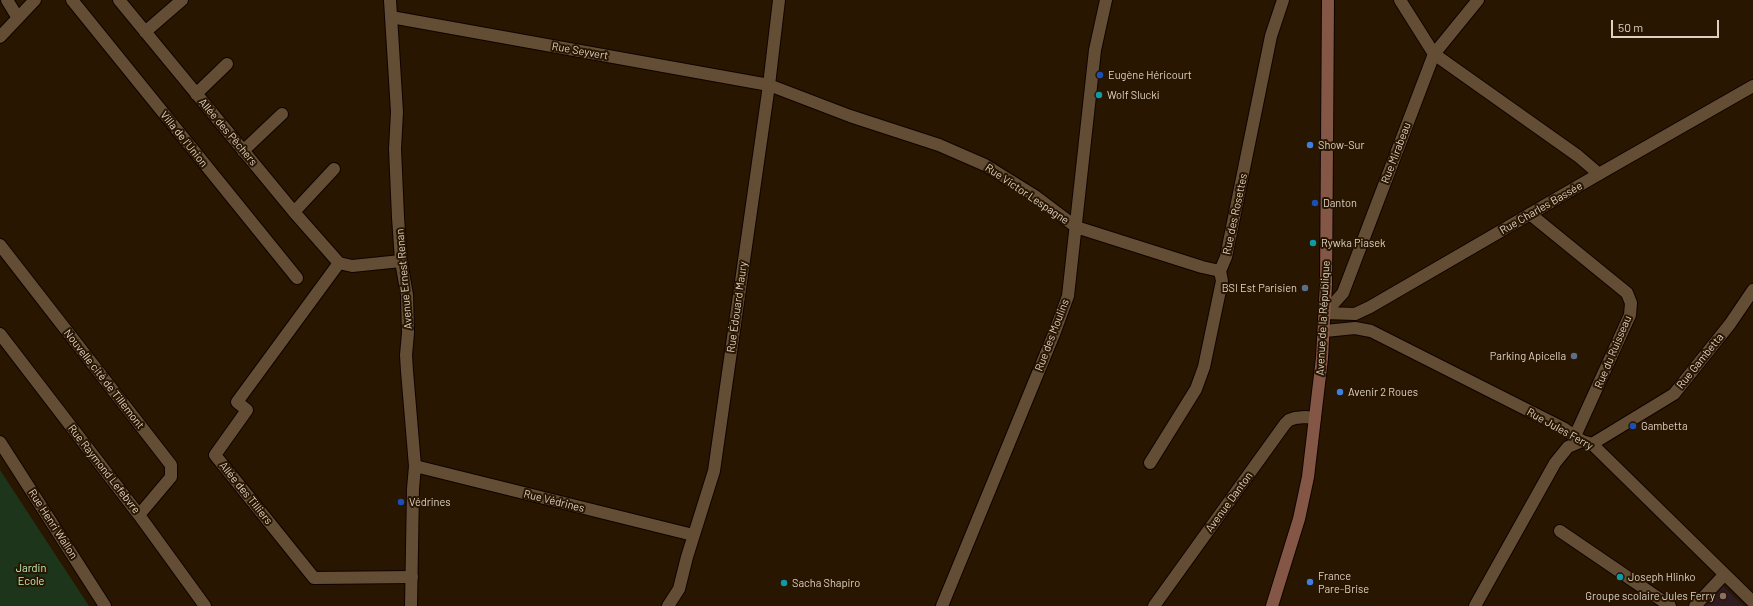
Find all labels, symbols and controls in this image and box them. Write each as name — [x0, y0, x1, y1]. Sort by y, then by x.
scale bar — [1613, 12, 1721, 38]
text: 50 m — [1618, 20, 1643, 34]
street label: Rue Seyvert — [551, 40, 609, 62]
place label: Eugène Héricourt — [1108, 68, 1192, 82]
marker: Eugène Héricourt — [1095, 70, 1105, 80]
place label: Wolf Slucki — [1107, 88, 1160, 102]
marker: Wolf Slucki — [1094, 90, 1104, 100]
street label: Allée des Pêchers — [196, 96, 260, 168]
street label: Villa de l'Union — [157, 108, 211, 170]
street label: Rue Mirabeau — [1378, 121, 1414, 185]
place label: Show-Sur — [1318, 138, 1364, 152]
marker: Show-Sur — [1305, 140, 1315, 150]
street label: Rue Victor Lespagne — [983, 161, 1071, 227]
street label: Rue des Rosettes — [1220, 172, 1250, 256]
street label: Rue Charles Bassée — [1497, 179, 1585, 237]
place label: Danton — [1323, 196, 1357, 210]
marker: Danton — [1310, 198, 1320, 208]
street label: Avenue Ernest Renan — [393, 228, 415, 330]
place label: Rywka Piasek — [1321, 236, 1386, 250]
marker: Rywka Piasek — [1308, 238, 1318, 248]
street label: Avenue de la République — [1313, 260, 1333, 376]
street label: Rue Édouard Maury — [724, 261, 750, 353]
place label: BSI Est Parisien — [1222, 281, 1297, 295]
marker: BSI Est Parisien — [1300, 283, 1310, 293]
street label: Rue des Moulins — [1032, 297, 1072, 373]
street label: Rue du Ruisseau — [1592, 314, 1634, 390]
street label: Nouvelle cité de Tillemont — [61, 327, 147, 431]
street label: Rue Gambetta — [1674, 331, 1726, 391]
place label: Parking Apicella — [1490, 349, 1566, 363]
marker: Parking Apicella — [1569, 351, 1579, 361]
place label: Avenir 2 Roues — [1348, 385, 1418, 399]
marker: Avenir 2 Roues — [1335, 387, 1345, 397]
street label: Rue Jules Ferry — [1525, 405, 1595, 453]
place label: Gambetta — [1641, 419, 1688, 433]
marker: Gambetta — [1628, 421, 1638, 431]
street label: Rue Raymond Lefebvre — [65, 422, 143, 516]
street label: Allée des Tilliers — [217, 459, 275, 527]
street label: Avenue Danton — [1203, 469, 1255, 535]
street label: Rue Henri Wallon — [26, 487, 80, 561]
street label: Rue Védrines — [522, 487, 586, 515]
place label: Védrines — [409, 495, 451, 509]
marker: Védrines — [396, 497, 406, 507]
park label: Jardin Ecole — [16, 561, 46, 587]
place label: France Pare-Brise — [1318, 569, 1369, 595]
place label: Joseph Hlinko — [1628, 570, 1695, 584]
marker: Joseph Hlinko — [1615, 572, 1625, 582]
place label: Sacha Shapiro — [792, 576, 860, 590]
marker: France Pare-Brise — [1305, 577, 1315, 587]
marker: Sacha Shapiro — [779, 578, 789, 588]
place label: Groupe scolaire Jules Ferry — [1585, 589, 1715, 603]
marker: Groupe scolaire Jules Ferry — [1718, 591, 1728, 601]

